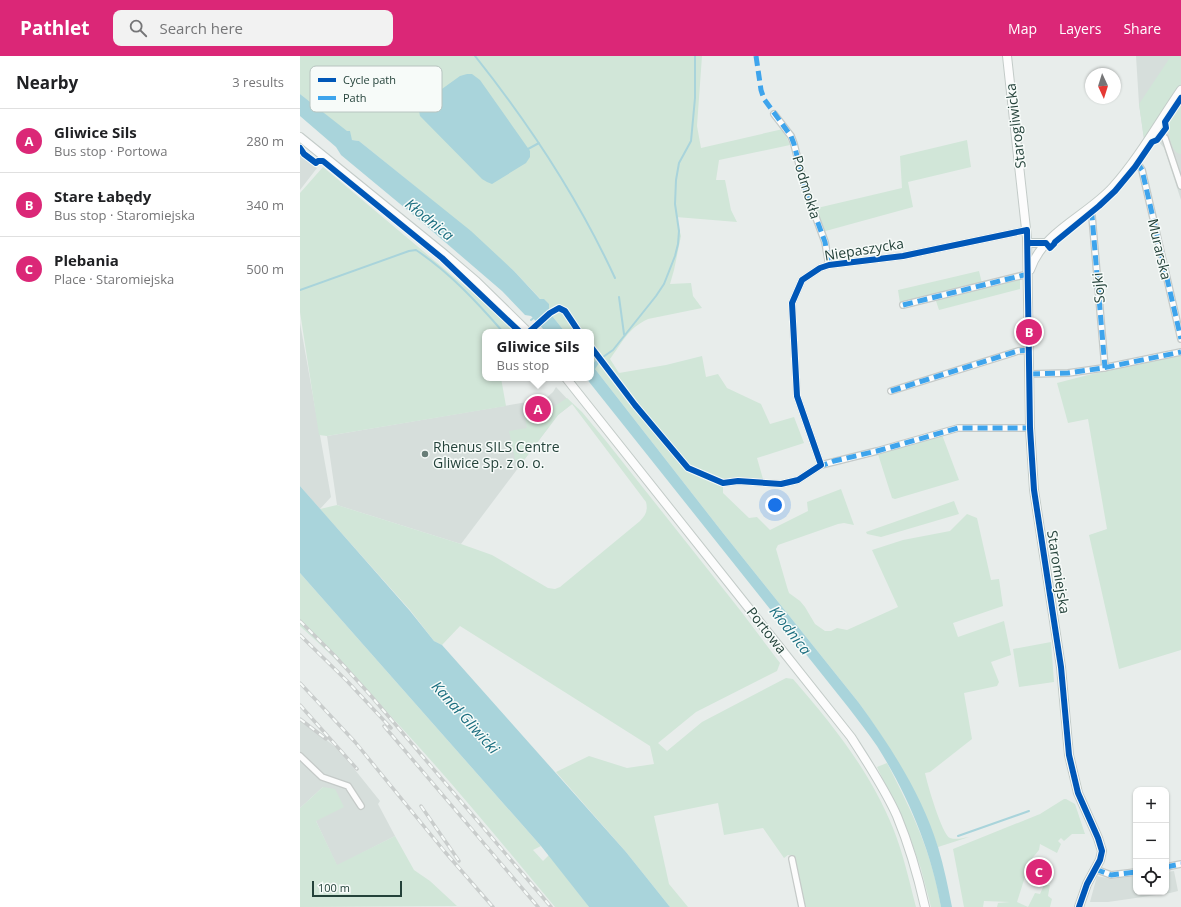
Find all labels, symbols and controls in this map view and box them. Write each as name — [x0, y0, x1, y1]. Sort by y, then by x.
search box — [113, 10, 393, 46]
text: Pathlet — [20, 15, 89, 41]
icon: search — [127, 17, 149, 39]
text: Search here — [159, 18, 243, 38]
text: Map — [1008, 19, 1037, 38]
text: Layers — [1059, 19, 1101, 38]
text: Share — [1123, 19, 1161, 38]
legend — [310, 66, 442, 112]
north arrow — [1085, 68, 1121, 104]
text: Nearby — [16, 71, 78, 94]
text: Cycle path — [343, 72, 396, 87]
text: 3 results — [232, 73, 284, 91]
street label: Starogliwicka — [1000, 82, 1030, 170]
text: Path — [343, 90, 366, 105]
text: Gliwice Sils — [54, 122, 137, 142]
text: A — [25, 132, 33, 150]
text: 280 m — [246, 132, 284, 150]
text: Bus stop · Portowa — [54, 142, 167, 160]
street label: Podmokła — [788, 153, 826, 221]
text: Stare Łabędy — [54, 186, 151, 206]
water label: Kłodnica — [402, 193, 459, 245]
text: B — [25, 196, 33, 214]
text: 340 m — [246, 196, 284, 214]
text: Bus stop · Staromiejska — [54, 206, 195, 224]
street label: Murarska — [1144, 217, 1176, 281]
street label: Niepaszycka — [823, 233, 905, 265]
text: Plebania — [54, 250, 119, 270]
text: C — [25, 260, 33, 278]
text: 500 m — [246, 260, 284, 278]
text: Place · Staromiejska — [54, 270, 174, 288]
street label: Sojki — [1087, 272, 1109, 304]
pin: B — [1016, 317, 1042, 347]
popup — [482, 329, 594, 381]
text: Gliwice Sils — [497, 336, 579, 356]
text: Bus stop — [497, 356, 549, 374]
pin: A — [525, 394, 551, 424]
place label: Rhenus SILS Centre Gliwice Sp. z o. o. — [433, 437, 560, 472]
marker: Rhenus SILS Centre Gliwice Sp. z o. o. — [420, 449, 430, 459]
your location — [765, 495, 785, 515]
street label: Staromiejska — [1043, 529, 1075, 615]
water label: Kłodnica — [766, 601, 817, 659]
street label: Portowa — [743, 603, 791, 657]
water label: Kanał Gliwicki — [428, 676, 504, 758]
map controls — [1133, 787, 1169, 895]
button: + — [1133, 787, 1169, 823]
button: − — [1133, 823, 1169, 859]
pin: C — [1026, 857, 1052, 887]
button: locate — [1133, 859, 1169, 895]
scale bar — [312, 879, 402, 898]
text: 100 m — [318, 880, 350, 895]

